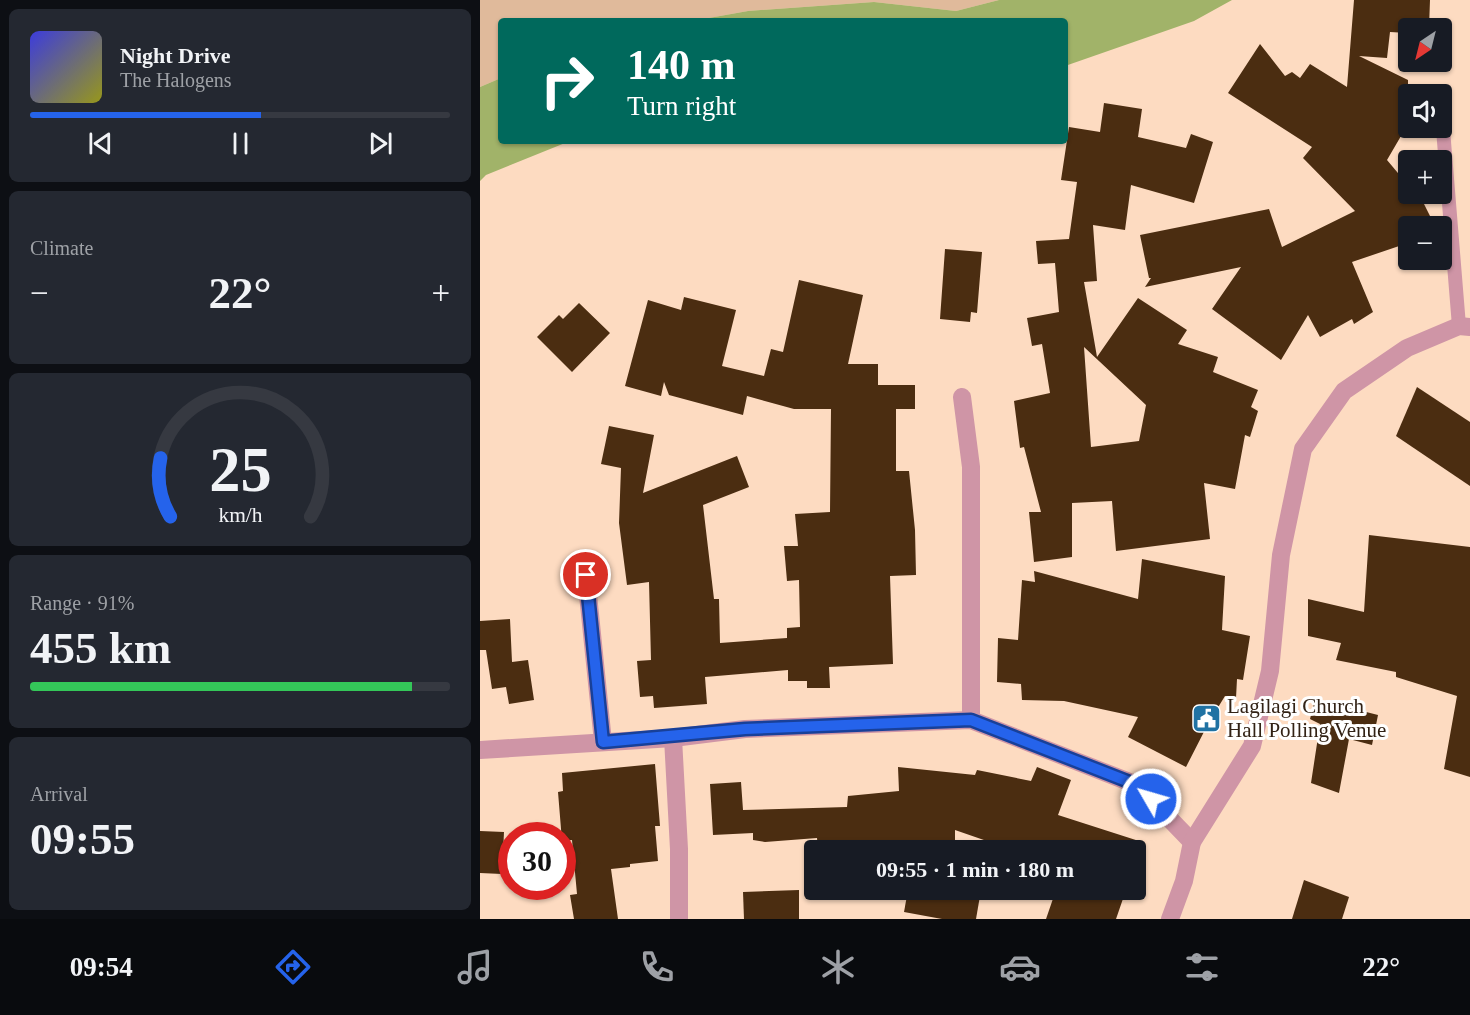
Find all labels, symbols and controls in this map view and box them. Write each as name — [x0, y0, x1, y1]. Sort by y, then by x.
north arrow — [1398, 18, 1452, 72]
map controls — [1398, 18, 1452, 270]
icon: right — [528, 42, 606, 120]
text: 140 m — [627, 42, 736, 88]
text: Night Drive — [120, 43, 231, 68]
text: The Halogens — [120, 69, 232, 91]
button: sound — [1398, 84, 1452, 138]
text: Turn right — [627, 91, 736, 121]
icon: previous — [84, 127, 117, 160]
icon: pause — [224, 127, 257, 160]
icon: next — [364, 127, 397, 160]
button: + — [1398, 150, 1452, 204]
button: − — [1398, 216, 1452, 270]
text: Climate — [30, 237, 93, 259]
text: 22° — [209, 268, 272, 318]
text: − — [30, 275, 49, 311]
text: + — [431, 275, 450, 311]
text: 25 — [209, 435, 271, 504]
text: km/h — [218, 503, 262, 527]
pin — [560, 549, 611, 600]
icon: arrive — [569, 558, 602, 591]
text: Range · 91% — [30, 592, 134, 614]
text: 455 km — [30, 623, 171, 673]
place label: Lagilagi Church Hall Polling Venue — [1227, 694, 1386, 742]
public building icon: Lagilagi Church Hall Polling Venue — [1190, 702, 1222, 734]
position arrow — [1119, 767, 1183, 831]
text: Arrival — [30, 783, 88, 805]
text: 09:55 — [30, 814, 135, 864]
speed limit sign: 30 — [498, 822, 576, 900]
text: 09:55 · 1 min · 180 m — [876, 857, 1074, 882]
icon: directions — [272, 946, 314, 988]
icon: music — [454, 946, 496, 988]
icon: phone — [636, 946, 678, 988]
icon: climate — [817, 946, 859, 988]
icon: car — [999, 946, 1041, 988]
icon: filters — [1181, 946, 1223, 988]
text: 09:54 — [70, 952, 133, 982]
text: 22° — [1362, 952, 1400, 982]

